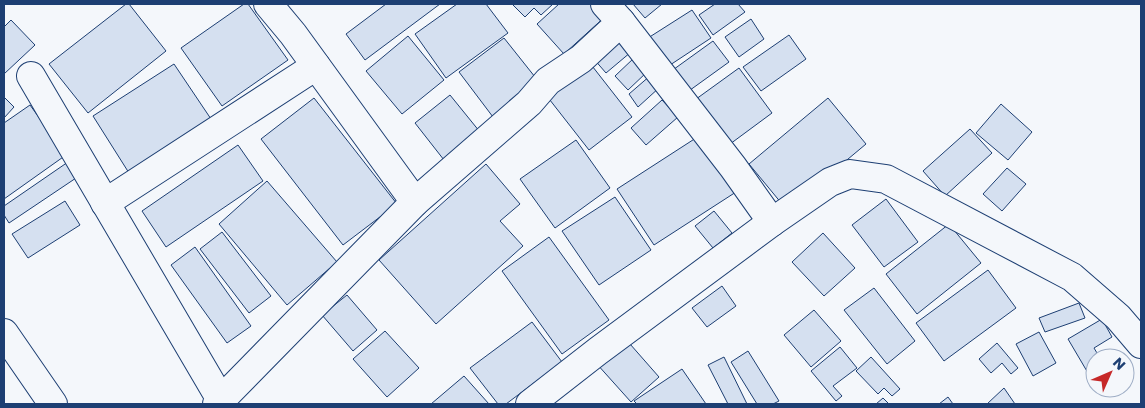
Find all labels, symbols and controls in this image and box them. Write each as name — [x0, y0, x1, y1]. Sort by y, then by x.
north arrow — [1085, 348, 1135, 398]
text: N — [1108, 353, 1130, 375]

